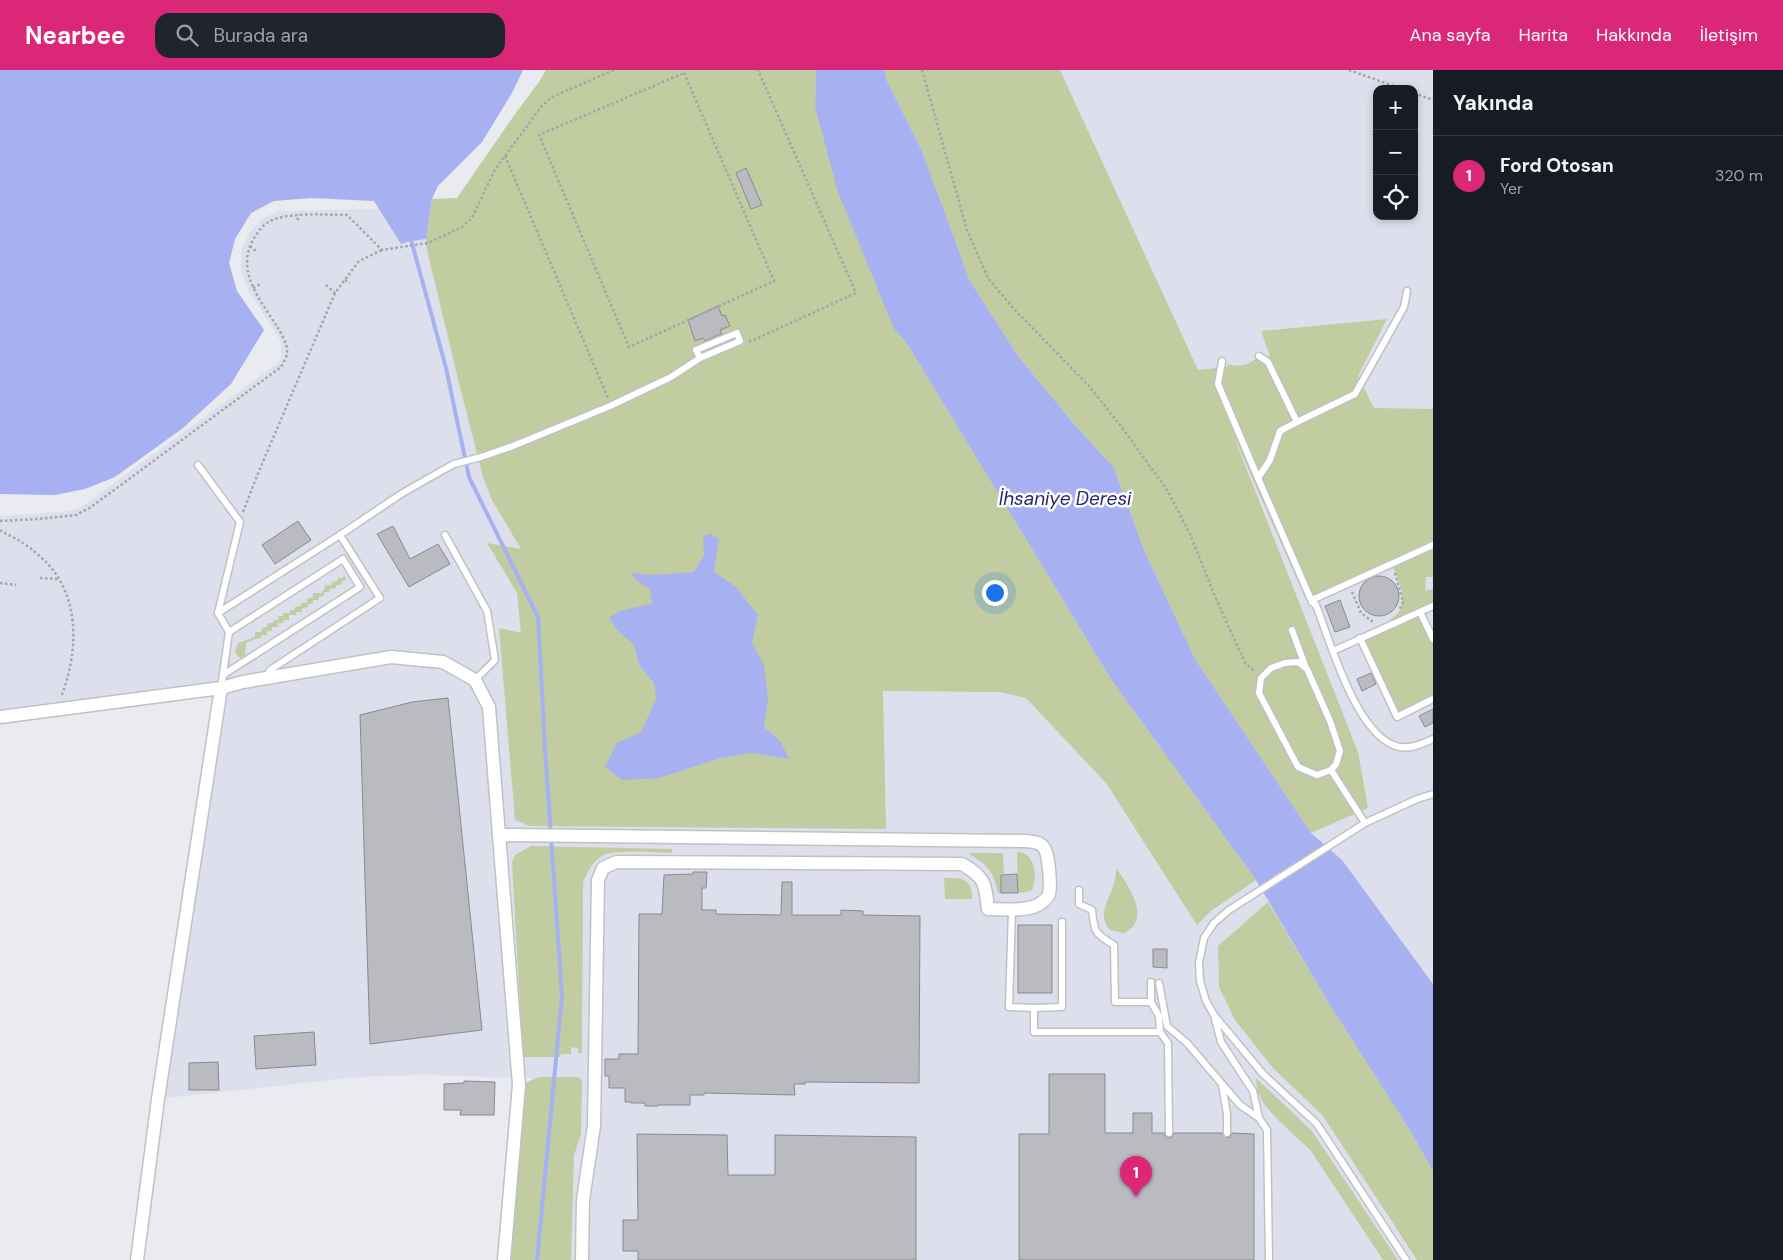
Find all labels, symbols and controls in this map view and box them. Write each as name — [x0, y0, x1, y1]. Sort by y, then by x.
search box — [155, 13, 505, 58]
text: Nearbee — [25, 20, 125, 51]
icon: search — [173, 21, 201, 49]
text: Burada ara — [213, 23, 308, 48]
text: Ana sayfa — [1410, 23, 1490, 47]
text: Harita — [1518, 23, 1568, 47]
text: Hakkında — [1596, 23, 1672, 47]
text: İletişim — [1700, 23, 1758, 47]
map controls — [1373, 85, 1418, 220]
button: + — [1373, 85, 1418, 130]
text: Yakında — [1453, 89, 1534, 117]
button: − — [1373, 130, 1418, 175]
text: Ford Otosan — [1500, 153, 1614, 178]
text: 1 — [1466, 165, 1472, 186]
text: 320 m — [1715, 165, 1763, 186]
button: locate — [1373, 175, 1418, 220]
text: Yer — [1500, 178, 1523, 199]
water label: İhsaniye Deresi — [999, 486, 1132, 511]
your location — [982, 580, 1008, 606]
pin: 1 — [1120, 1156, 1152, 1197]

